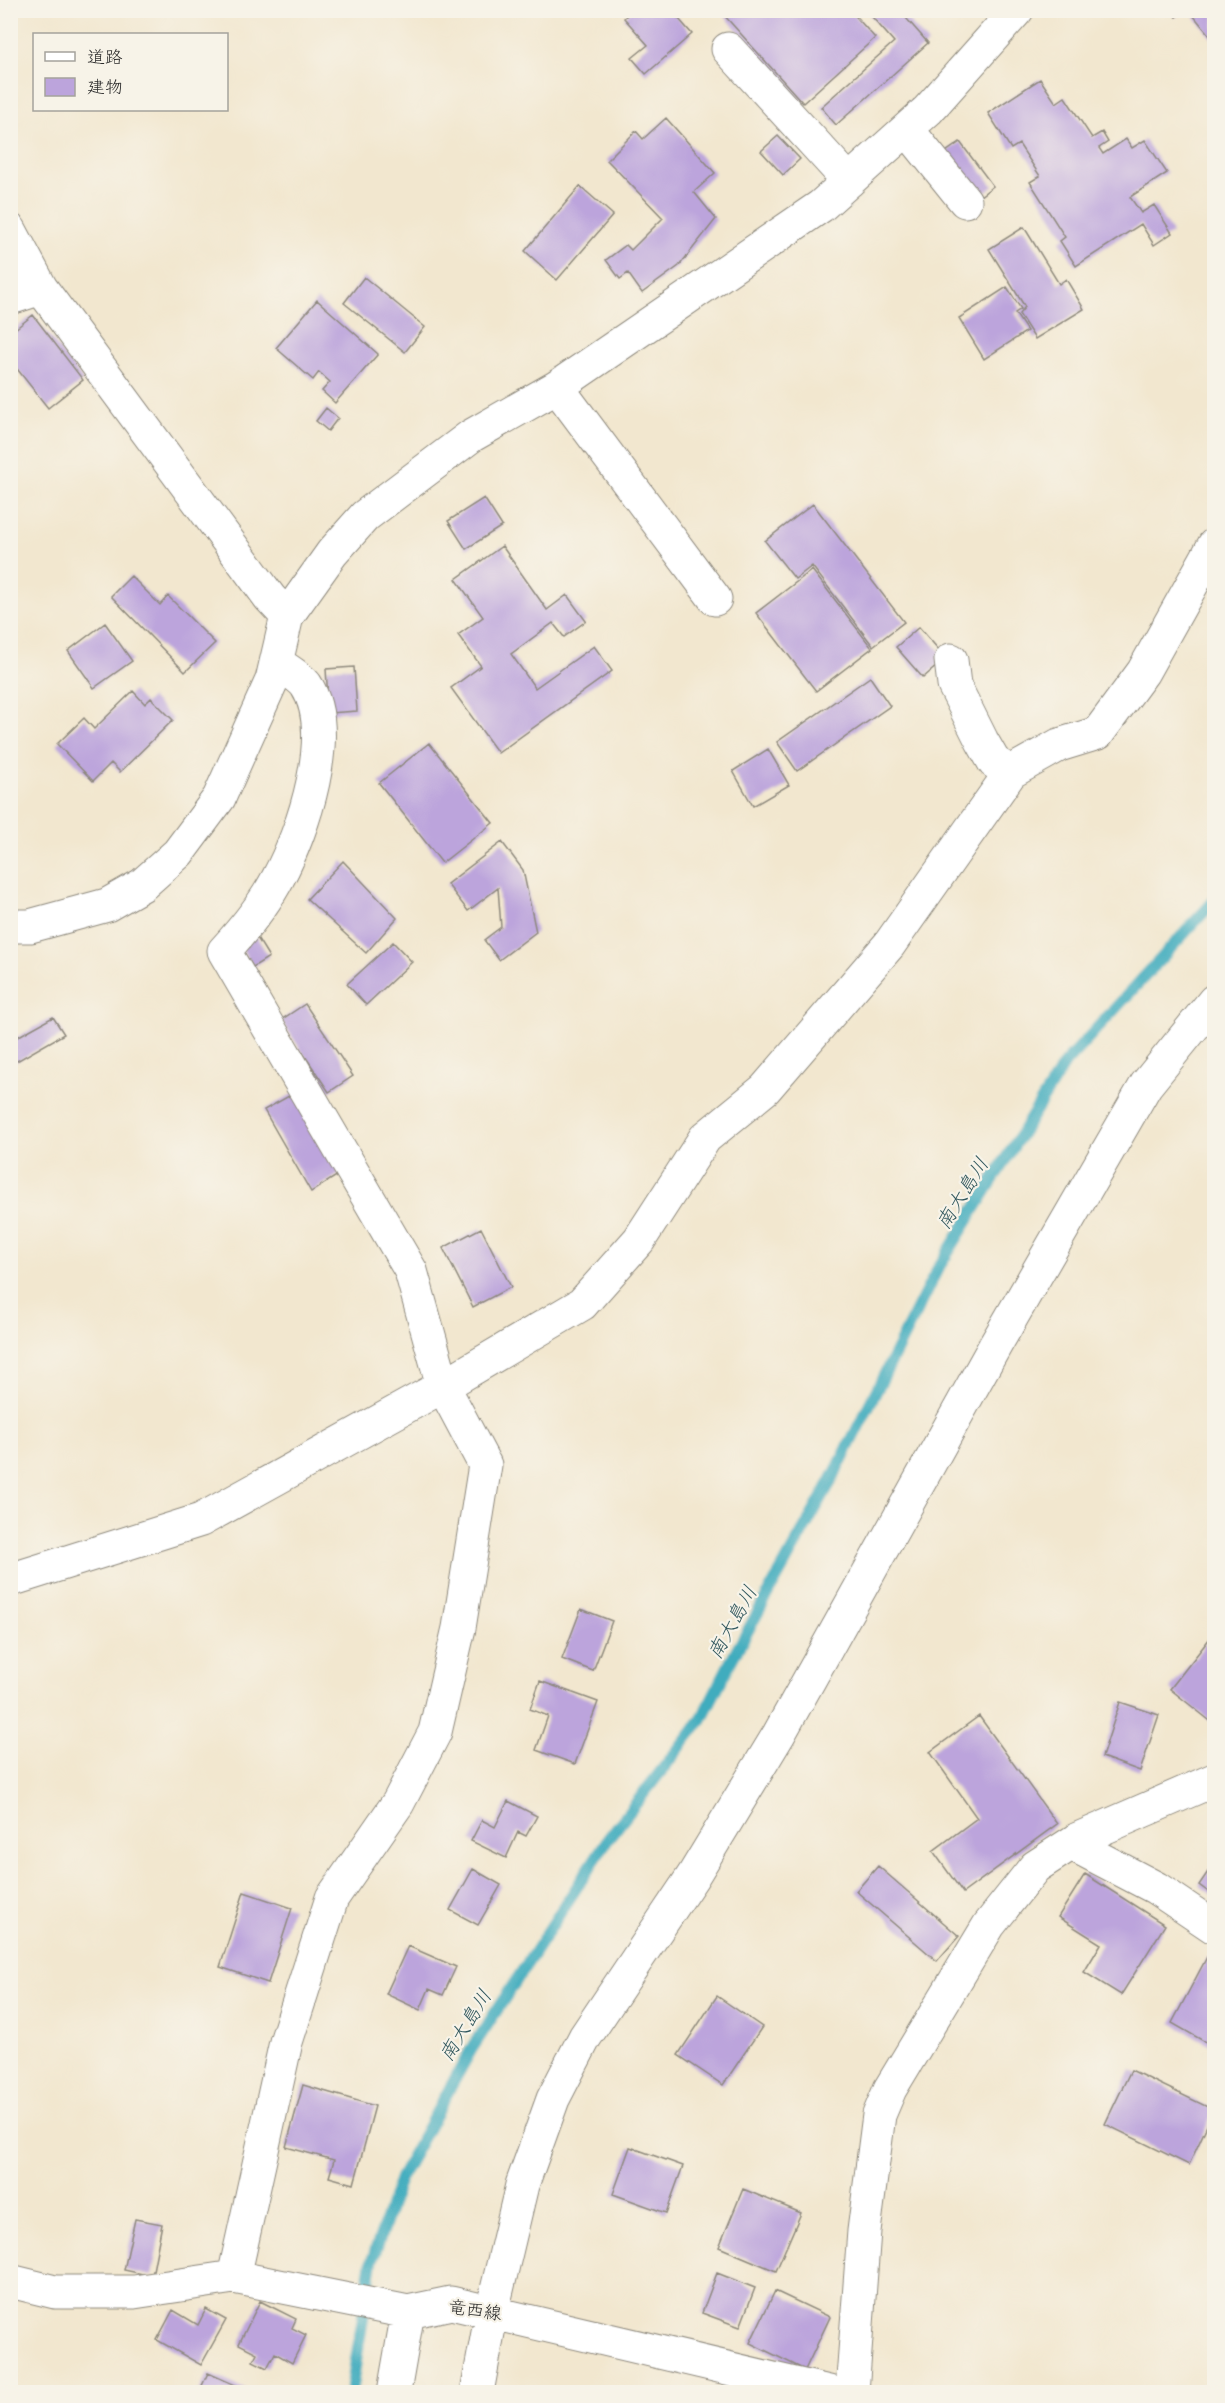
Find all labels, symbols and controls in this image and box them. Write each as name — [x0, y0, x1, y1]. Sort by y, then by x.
legend — [33, 33, 228, 111]
text: 道路 — [87, 45, 123, 68]
text: 建物 — [87, 75, 123, 98]
water label: 南大島川 — [930, 1152, 993, 1233]
water label: 南大島川 — [701, 1581, 762, 1663]
water label: 南大島川 — [433, 1984, 496, 2065]
street label: 竜西線 — [447, 2294, 503, 2325]

